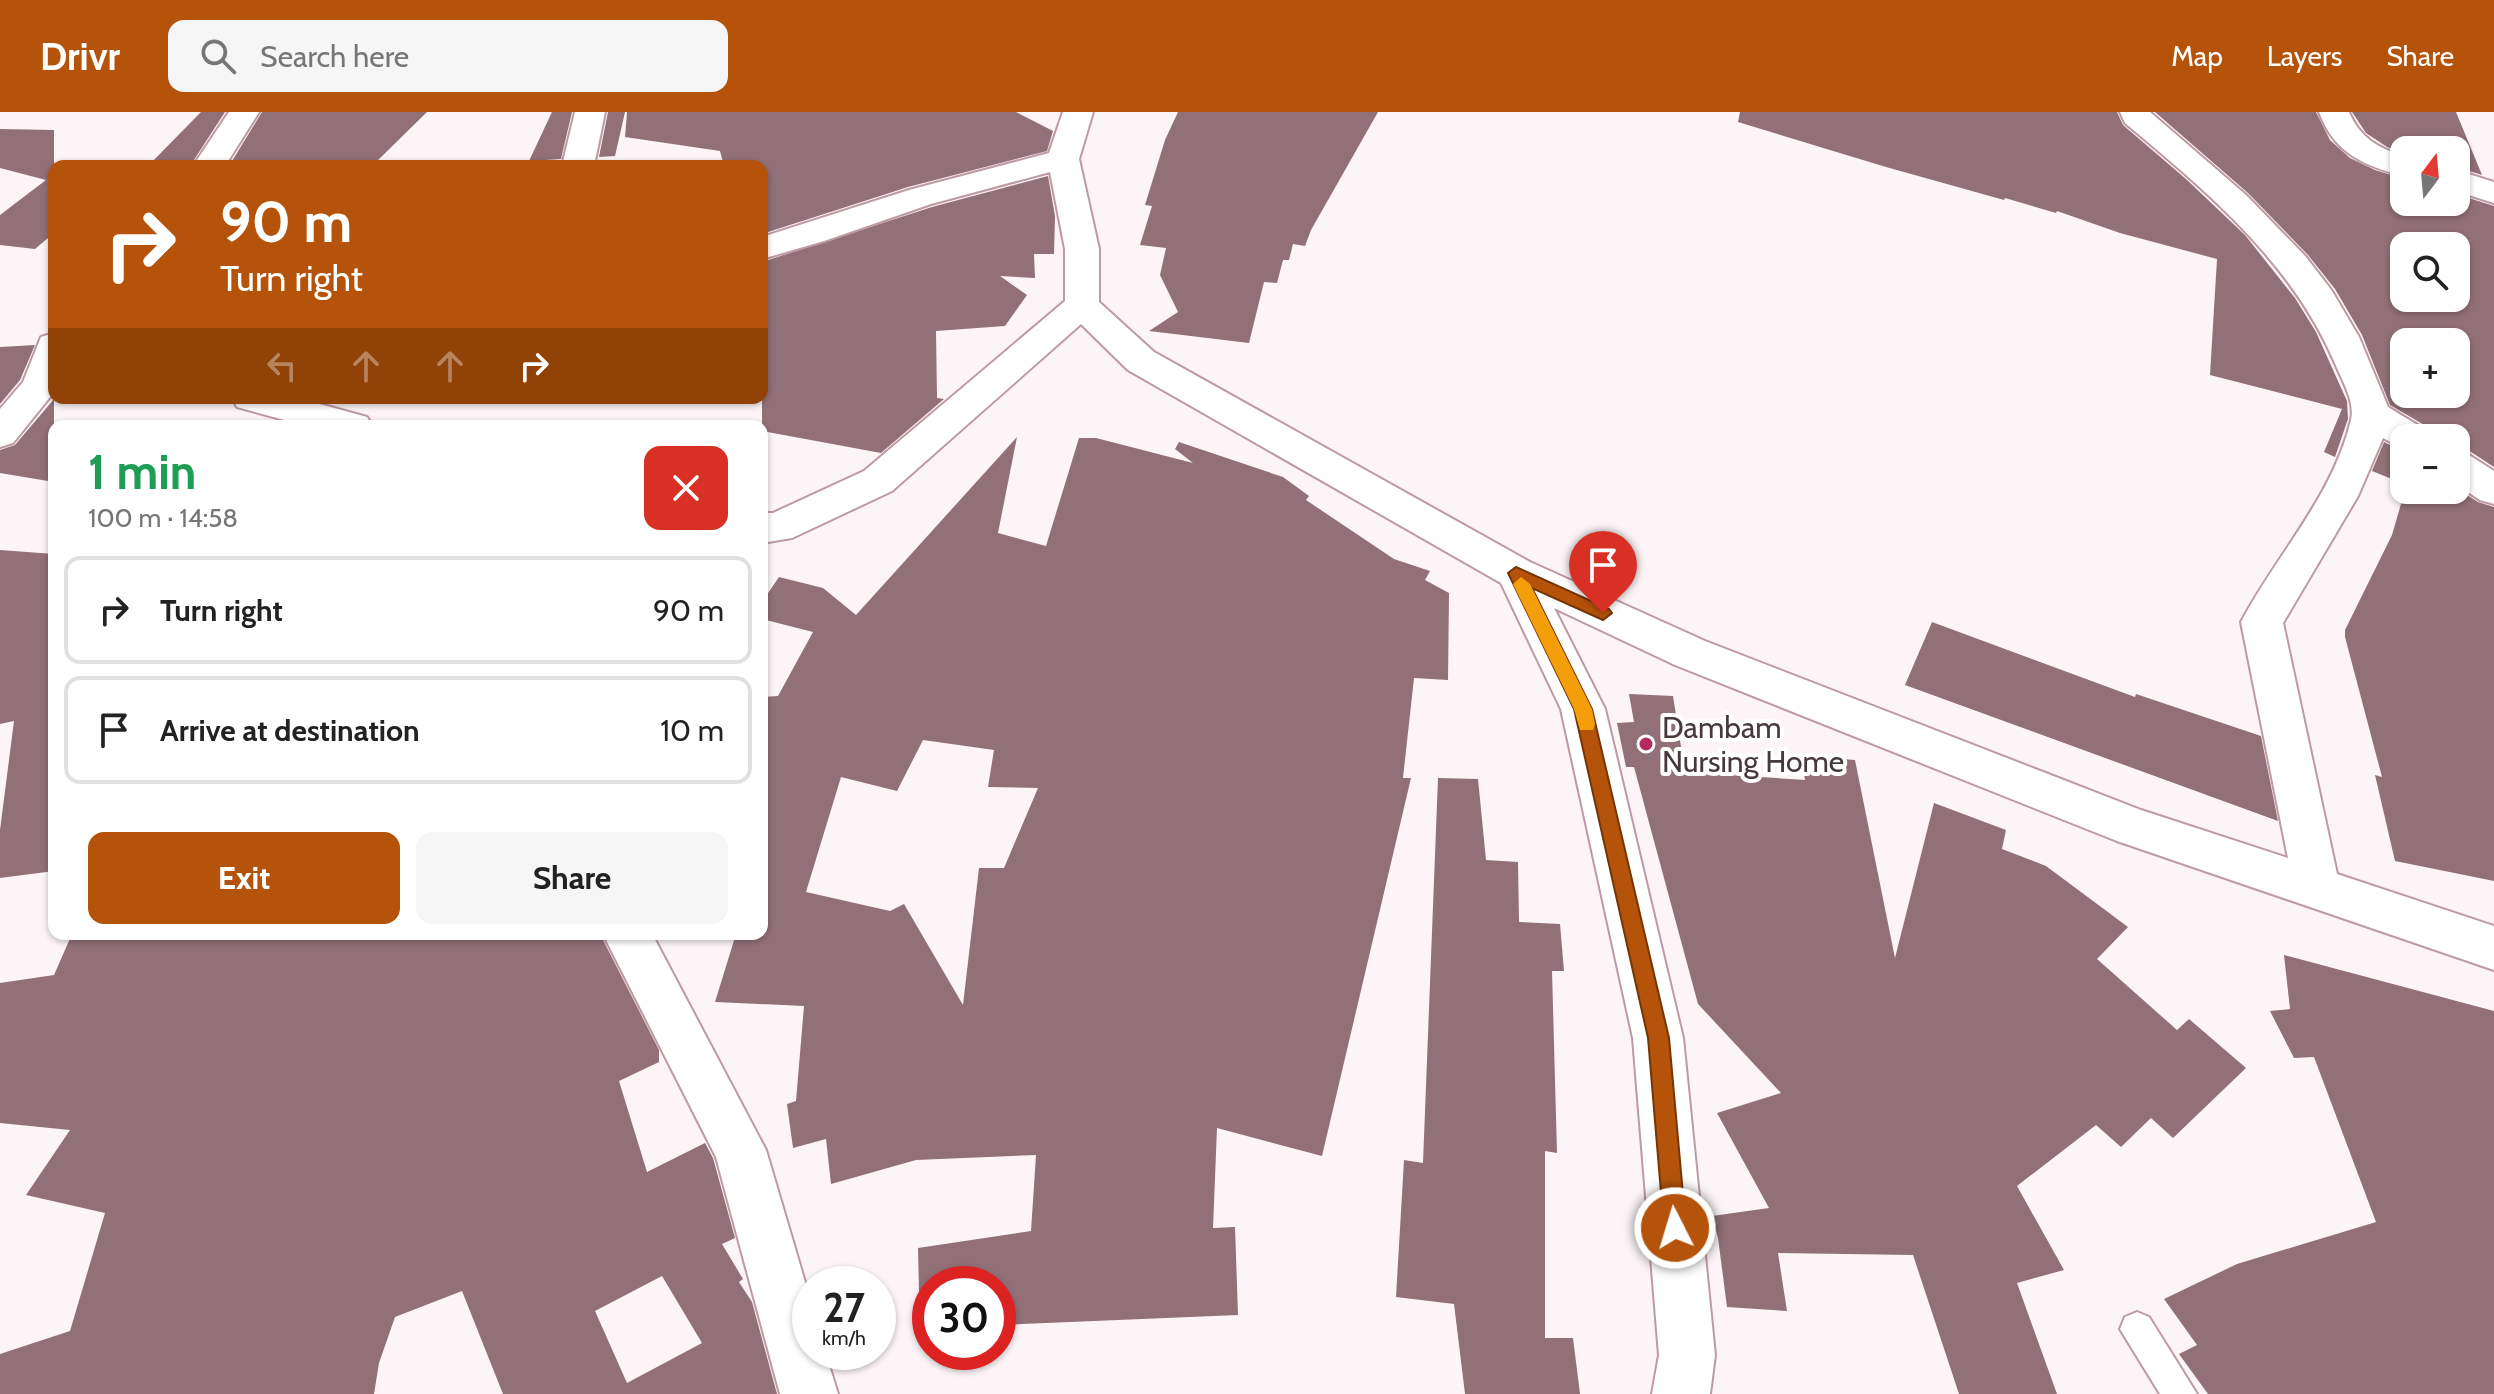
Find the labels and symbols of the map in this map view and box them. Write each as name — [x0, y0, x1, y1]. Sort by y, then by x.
north arrow — [2390, 136, 2470, 216]
pin — [1569, 531, 1637, 613]
place label: Dambam Nursing Home — [1662, 709, 1844, 780]
marker: Dambam Nursing Home — [1637, 735, 1655, 753]
position arrow — [1633, 1186, 1717, 1270]
speed limit sign: 30 — [912, 1266, 1016, 1370]

